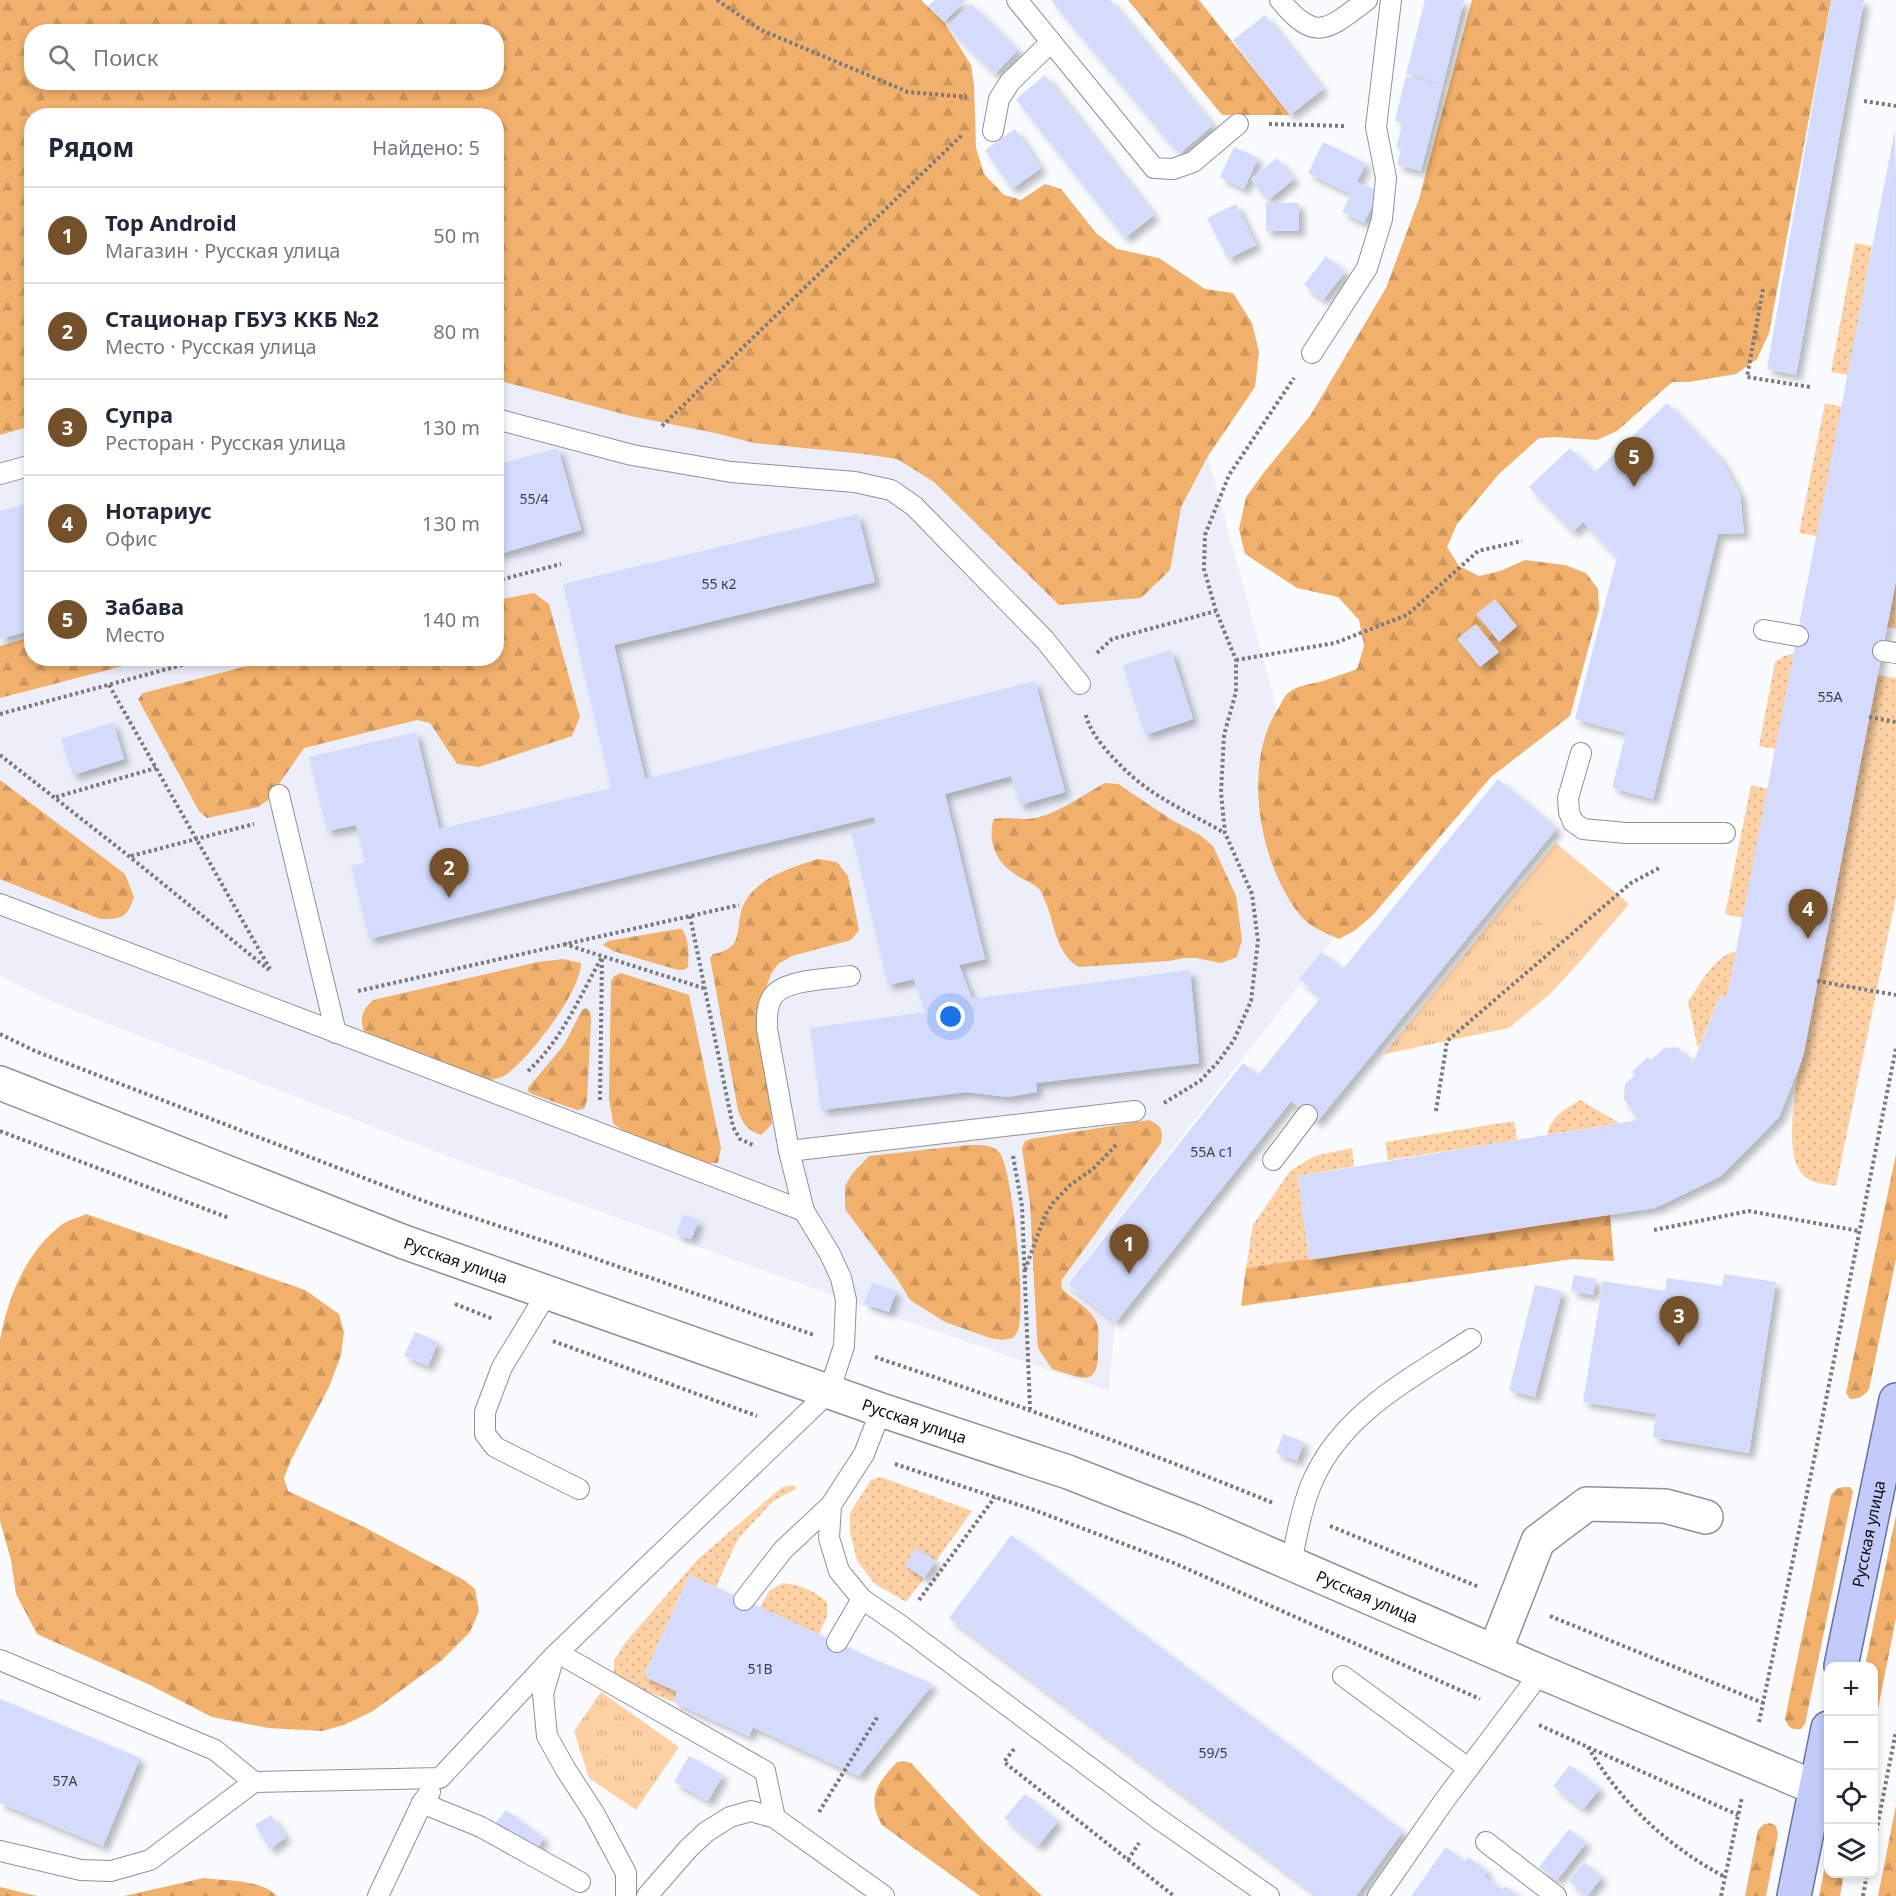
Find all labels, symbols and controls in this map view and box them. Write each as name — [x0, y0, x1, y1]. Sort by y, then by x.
search box — [24, 24, 504, 90]
icon: search — [45, 41, 78, 74]
text: Поиск — [93, 42, 158, 72]
text: Рядом — [48, 129, 134, 165]
text: Найдено: 5 — [372, 134, 480, 161]
text: Top Android — [105, 207, 237, 237]
text: 1 — [62, 222, 73, 249]
text: 50 m — [433, 222, 480, 249]
text: Магазин · Русская улица — [105, 237, 340, 264]
text: Стационар ГБУЗ ККБ №2 — [105, 303, 379, 333]
text: 2 — [62, 318, 73, 345]
text: 80 m — [433, 318, 480, 345]
text: Место · Русская улица — [105, 333, 317, 360]
text: Супра — [105, 399, 173, 429]
text: 3 — [62, 414, 73, 441]
text: 130 m — [422, 414, 480, 441]
text: Ресторан · Русская улица — [105, 429, 346, 456]
pin: 5 — [1614, 438, 1654, 487]
house number: 55/4 — [519, 489, 549, 508]
text: Нотариус — [105, 495, 212, 525]
text: 4 — [62, 510, 73, 537]
text: 130 m — [422, 510, 480, 537]
text: Офис — [105, 525, 157, 552]
house number: 55 к2 — [701, 574, 737, 593]
text: Забава — [105, 591, 184, 621]
text: 5 — [62, 606, 73, 633]
text: 140 m — [422, 606, 480, 633]
text: Место — [105, 621, 165, 648]
house number: 55А — [1818, 687, 1843, 706]
pin: 2 — [430, 848, 468, 898]
pin: 4 — [1788, 890, 1828, 939]
your location — [936, 1002, 965, 1031]
house number: 55А с1 — [1190, 1142, 1234, 1161]
pin: 1 — [1110, 1224, 1148, 1274]
street label: Русская улица — [401, 1232, 511, 1289]
pin: 3 — [1660, 1296, 1698, 1346]
street label: Русская улица — [859, 1393, 969, 1449]
street label: Русская улица — [1847, 1478, 1890, 1589]
street label: Русская улица — [1313, 1565, 1421, 1628]
house number: 51В — [747, 1659, 773, 1678]
map controls — [1824, 1662, 1878, 1878]
button: + — [1824, 1662, 1878, 1716]
button: − — [1824, 1716, 1878, 1770]
house number: 59/5 — [1198, 1743, 1228, 1762]
button: locate — [1824, 1770, 1878, 1824]
house number: 57А — [53, 1771, 78, 1790]
button: layers — [1824, 1824, 1878, 1878]

